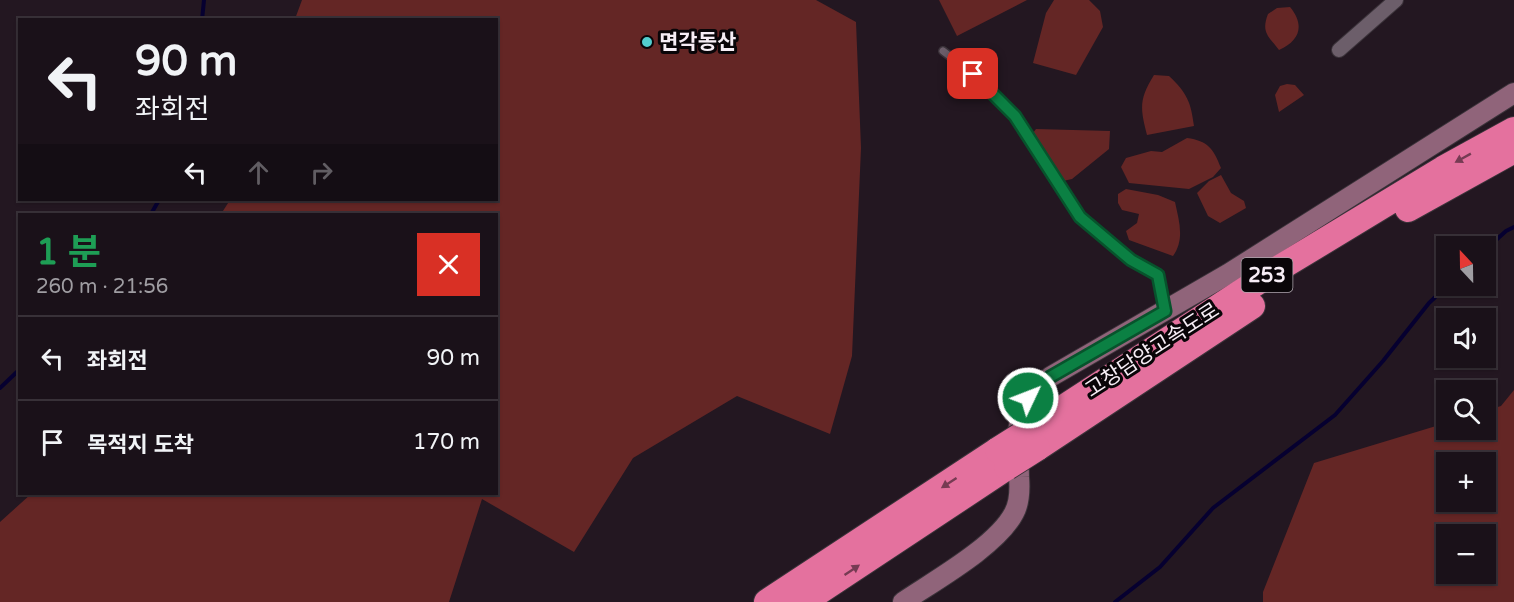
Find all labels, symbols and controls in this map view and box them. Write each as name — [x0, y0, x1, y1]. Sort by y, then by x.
place label: 면각동산 — [659, 30, 736, 55]
marker: 면각동산 — [640, 35, 654, 49]
text: 90 m — [135, 36, 237, 87]
icon: left — [36, 42, 114, 120]
pin — [947, 48, 998, 99]
icon: arrive — [956, 57, 989, 90]
text: 좌회전 — [135, 93, 210, 126]
one-way arrow — [1454, 153, 1471, 163]
icon: left — [179, 156, 212, 189]
icon: ahead — [242, 156, 275, 189]
icon: right — [305, 156, 338, 189]
text: 1 분 — [36, 231, 101, 274]
button: close — [417, 233, 480, 296]
north arrow — [1436, 236, 1496, 296]
map controls — [1436, 236, 1496, 584]
road number: 253 — [1242, 258, 1292, 292]
text: 260 m · 21:56 — [36, 275, 168, 299]
street label: 고창담양고속도로 — [1081, 298, 1224, 403]
button: sound — [1436, 308, 1496, 368]
icon: left — [36, 342, 69, 375]
text: 90 m — [426, 345, 480, 371]
text: 좌회전 — [87, 348, 148, 374]
position arrow — [996, 366, 1060, 430]
button: search — [1436, 380, 1496, 440]
icon: arrive — [36, 426, 69, 459]
text: 170 m — [413, 429, 480, 455]
text: 목적지 도착 — [87, 432, 194, 458]
button: + — [1436, 452, 1496, 512]
one-way arrow — [941, 477, 957, 488]
button: − — [1436, 524, 1496, 584]
one-way arrow — [844, 564, 860, 575]

